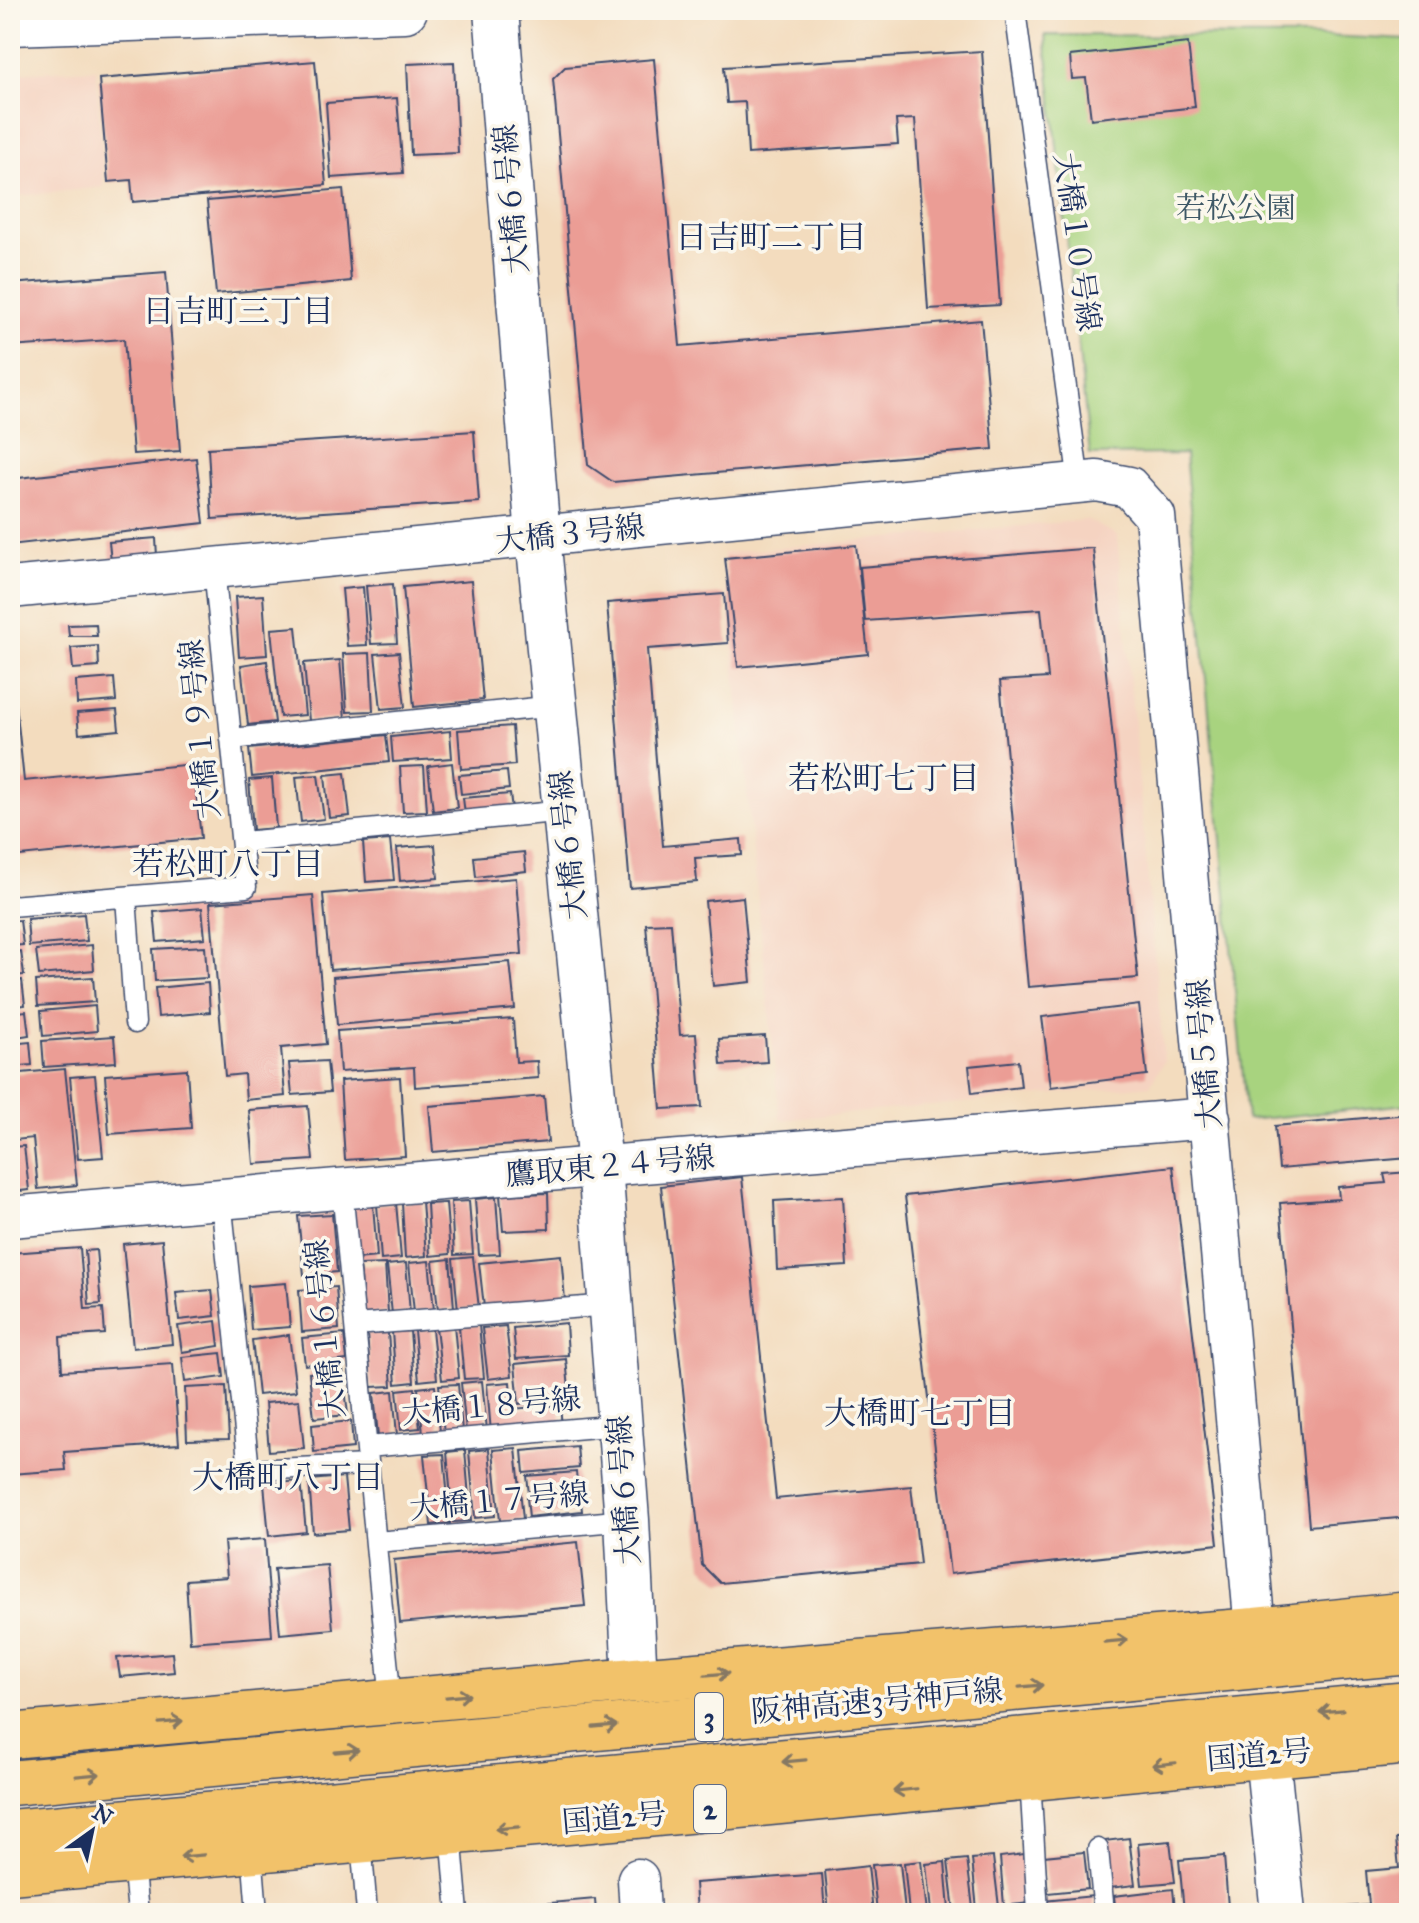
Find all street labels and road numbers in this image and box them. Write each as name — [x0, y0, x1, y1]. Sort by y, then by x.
street label: 大橋６号線 — [487, 123, 535, 275]
street label: 大橋１０号線 — [1047, 150, 1107, 334]
street label: 大橋３号線 — [494, 508, 646, 560]
street label: 大橋１９号線 — [173, 638, 227, 820]
street label: 大橋６号線 — [542, 769, 594, 921]
street label: 大橋５号線 — [1180, 978, 1228, 1130]
street label: 鷹取東２４号線 — [504, 1139, 716, 1193]
street label: 大橋１６号線 — [298, 1238, 352, 1420]
street label: 大橋１８号線 — [400, 1380, 582, 1432]
street label: 大橋６号線 — [601, 1414, 647, 1566]
street label: 大橋１７号線 — [408, 1475, 590, 1527]
street label: 阪神高速3号神戸線 — [750, 1672, 1004, 1730]
road number: 3 — [695, 1693, 723, 1741]
street label: 国道2号 — [1205, 1733, 1313, 1777]
road number: 2 — [694, 1785, 726, 1833]
street label: 国道2号 — [560, 1796, 668, 1840]

